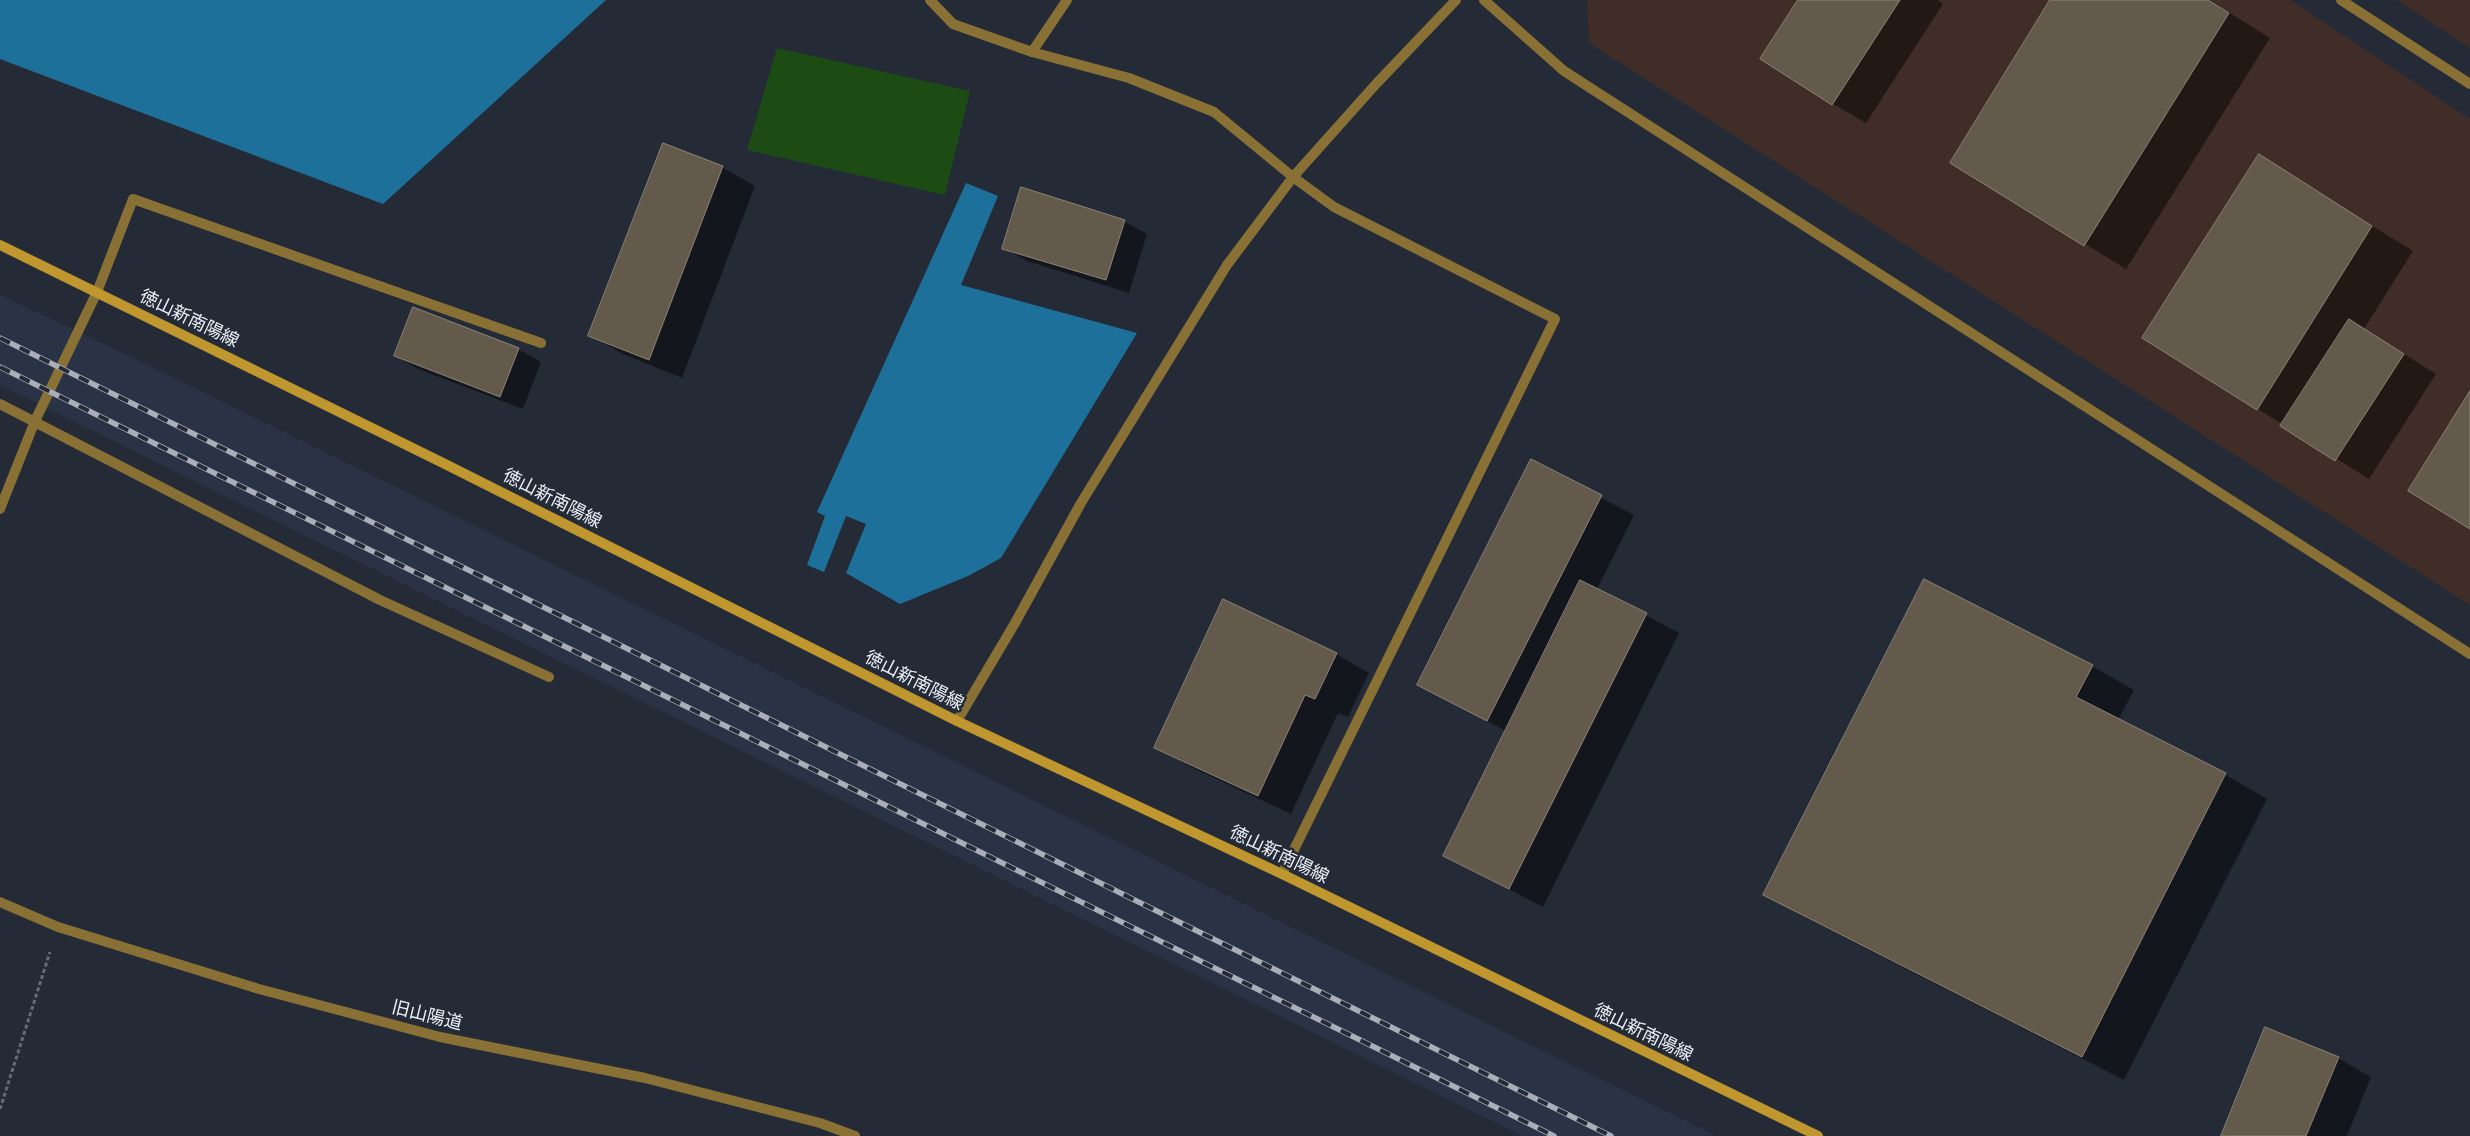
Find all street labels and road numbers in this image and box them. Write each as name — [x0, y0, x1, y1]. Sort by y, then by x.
street label: 徳山新南陽線 — [136, 286, 242, 352]
street label: 徳山新南陽線 — [499, 465, 605, 533]
street label: 徳山新南陽線 — [861, 647, 967, 715]
street label: 徳山新南陽線 — [1226, 822, 1332, 888]
street label: 旧山陽道 — [389, 997, 465, 1035]
street label: 徳山新南陽線 — [1590, 1000, 1696, 1066]

